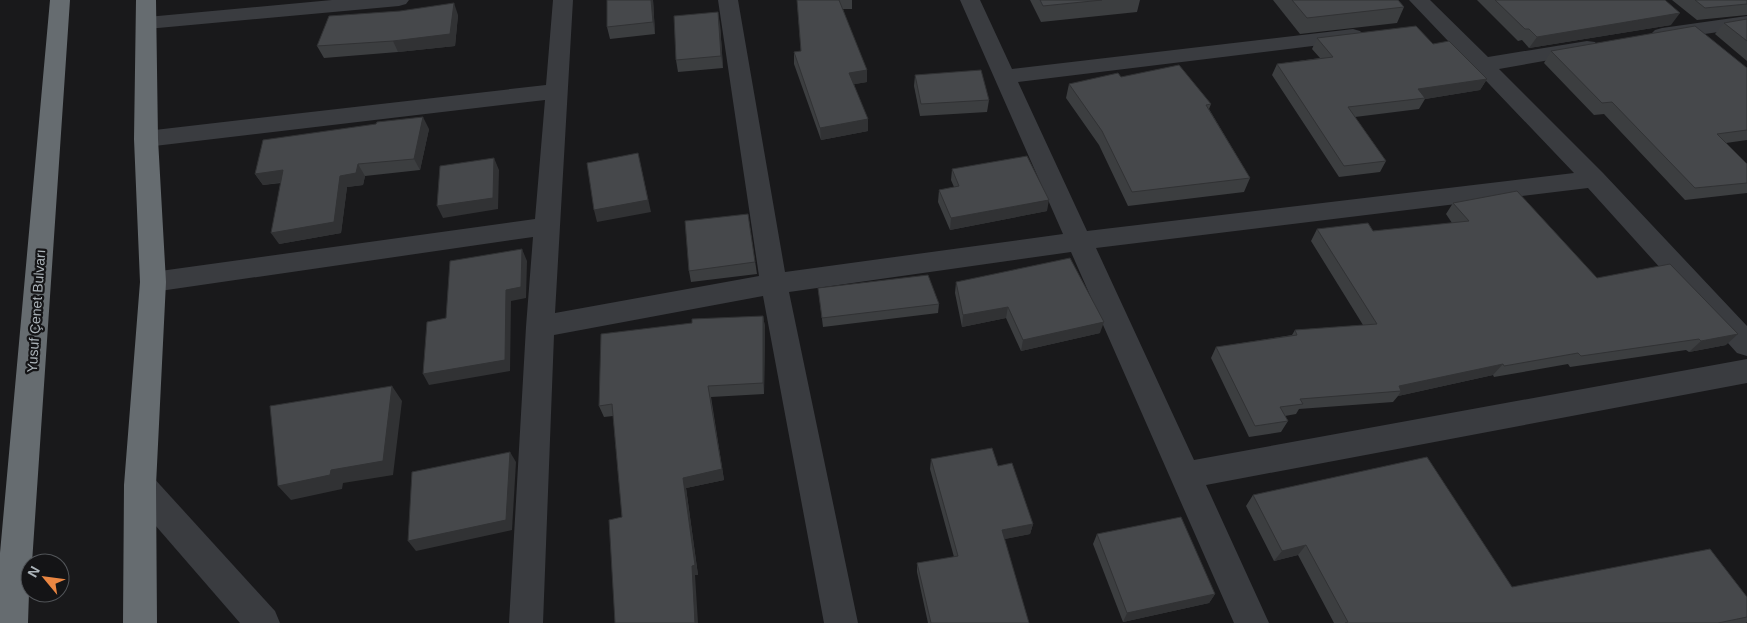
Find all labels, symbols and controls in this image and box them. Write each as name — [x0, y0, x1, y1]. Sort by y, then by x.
street label: Yusuf Çenet Bulvarı — [24, 249, 48, 373]
north arrow — [20, 553, 70, 603]
text: N — [24, 563, 43, 580]

